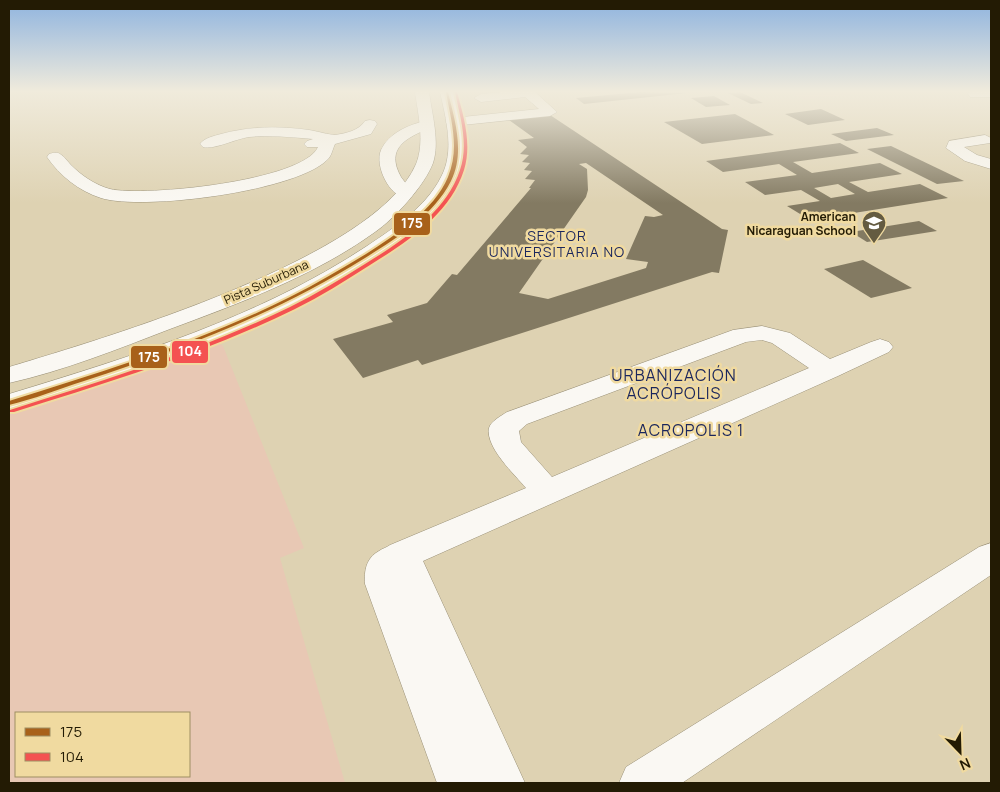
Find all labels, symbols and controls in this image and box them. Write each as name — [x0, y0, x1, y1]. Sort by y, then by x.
place label: American Nicaraguan School — [747, 208, 856, 239]
school or university icon: American Nicaraguan School — [861, 210, 887, 244]
line badge: 175 — [393, 212, 431, 236]
text: 175 — [401, 213, 423, 232]
district label: SECTOR UNIVERSITARIA NO — [489, 226, 625, 261]
street label: Pista Suburbana — [221, 256, 311, 308]
line badge: 104 — [171, 340, 209, 364]
text: 104 — [178, 341, 202, 360]
line badge: 175 — [130, 345, 168, 369]
text: 175 — [138, 347, 160, 366]
district label: URBANIZACIÓN ACRÓPOLIS — [611, 364, 737, 404]
district label: ACROPOLIS 1 — [638, 419, 744, 441]
legend — [15, 712, 190, 777]
text: 175 — [60, 721, 82, 742]
north arrow — [935, 727, 985, 777]
text: 104 — [60, 746, 84, 767]
text: N — [957, 754, 974, 775]

